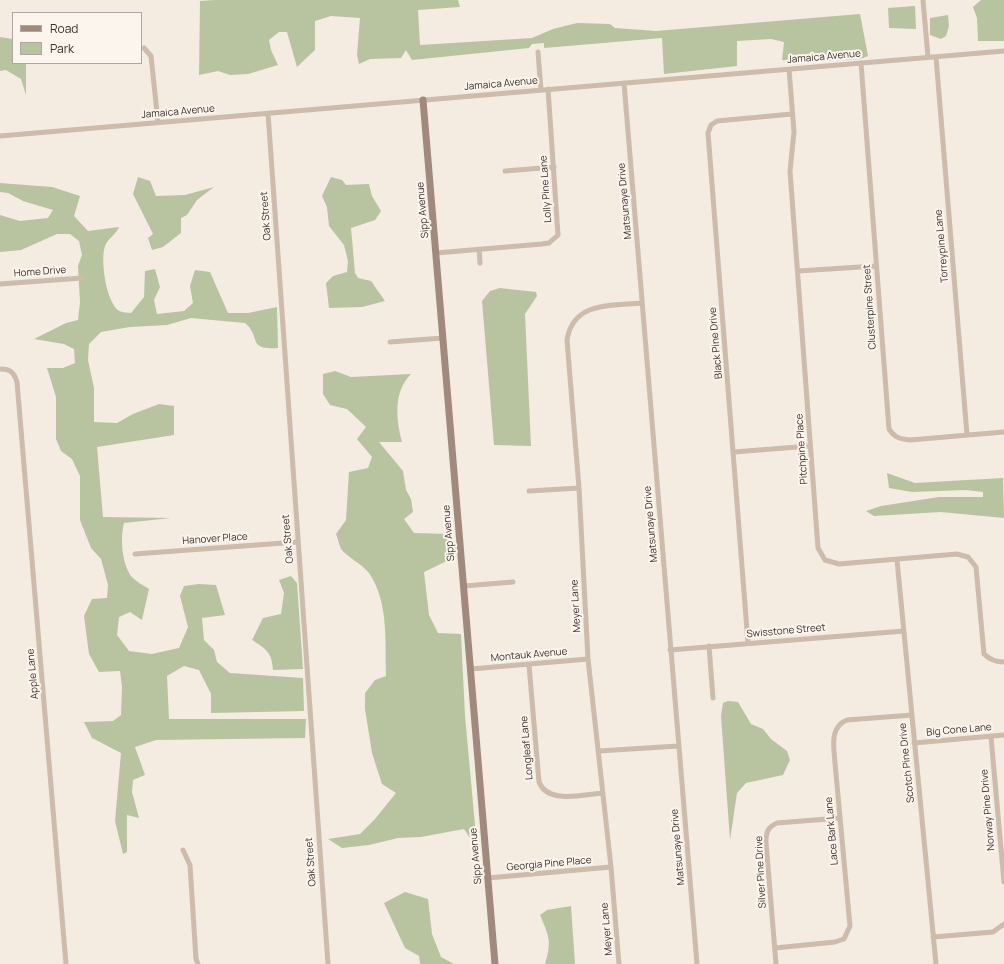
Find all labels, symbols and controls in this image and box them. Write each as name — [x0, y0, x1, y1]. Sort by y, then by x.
legend — [12, 12, 142, 64]
text: Road — [50, 20, 78, 37]
text: Park — [50, 40, 74, 57]
street label: Jamaica Avenue — [787, 48, 861, 66]
street label: Jamaica Avenue — [464, 75, 538, 93]
street label: Jamaica Avenue — [141, 103, 215, 121]
street label: Lolly Pine Lane — [538, 155, 554, 223]
street label: Matsunaye Drive — [616, 162, 634, 240]
street label: Sipp Avenue — [415, 181, 431, 239]
street label: Oak Street — [258, 191, 274, 241]
street label: Torreypine Lane — [933, 209, 951, 283]
street label: Home Drive — [13, 264, 67, 280]
street label: Clusterpine Street — [861, 264, 879, 350]
street label: Black Pine Drive — [707, 307, 725, 379]
street label: Pitchpine Place — [794, 413, 810, 485]
street label: Matsunaye Drive — [642, 485, 660, 563]
street label: Sipp Avenue — [441, 504, 457, 562]
street label: Oak Street — [280, 514, 296, 564]
street label: Hanover Place — [182, 531, 248, 547]
street label: Meyer Lane — [569, 579, 583, 633]
street label: Swisstone Street — [746, 622, 826, 640]
street label: Montauk Avenue — [490, 646, 568, 664]
street label: Apple Lane — [25, 648, 41, 700]
street label: Longleaf Lane — [518, 715, 536, 781]
street label: Big Cone Lane — [926, 721, 992, 739]
street label: Scotch Pine Drive — [897, 722, 917, 804]
street label: Norway Pine Drive — [978, 769, 998, 851]
street label: Lace Bark Lane — [823, 796, 841, 866]
street label: Matsunaye Drive — [669, 808, 687, 886]
street label: Sipp Avenue — [468, 827, 484, 885]
street label: Silver Pine Drive — [753, 835, 769, 909]
street label: Oak Street — [303, 837, 319, 887]
street label: Georgia Pine Place — [506, 854, 592, 874]
street label: Meyer Lane — [599, 902, 615, 956]

